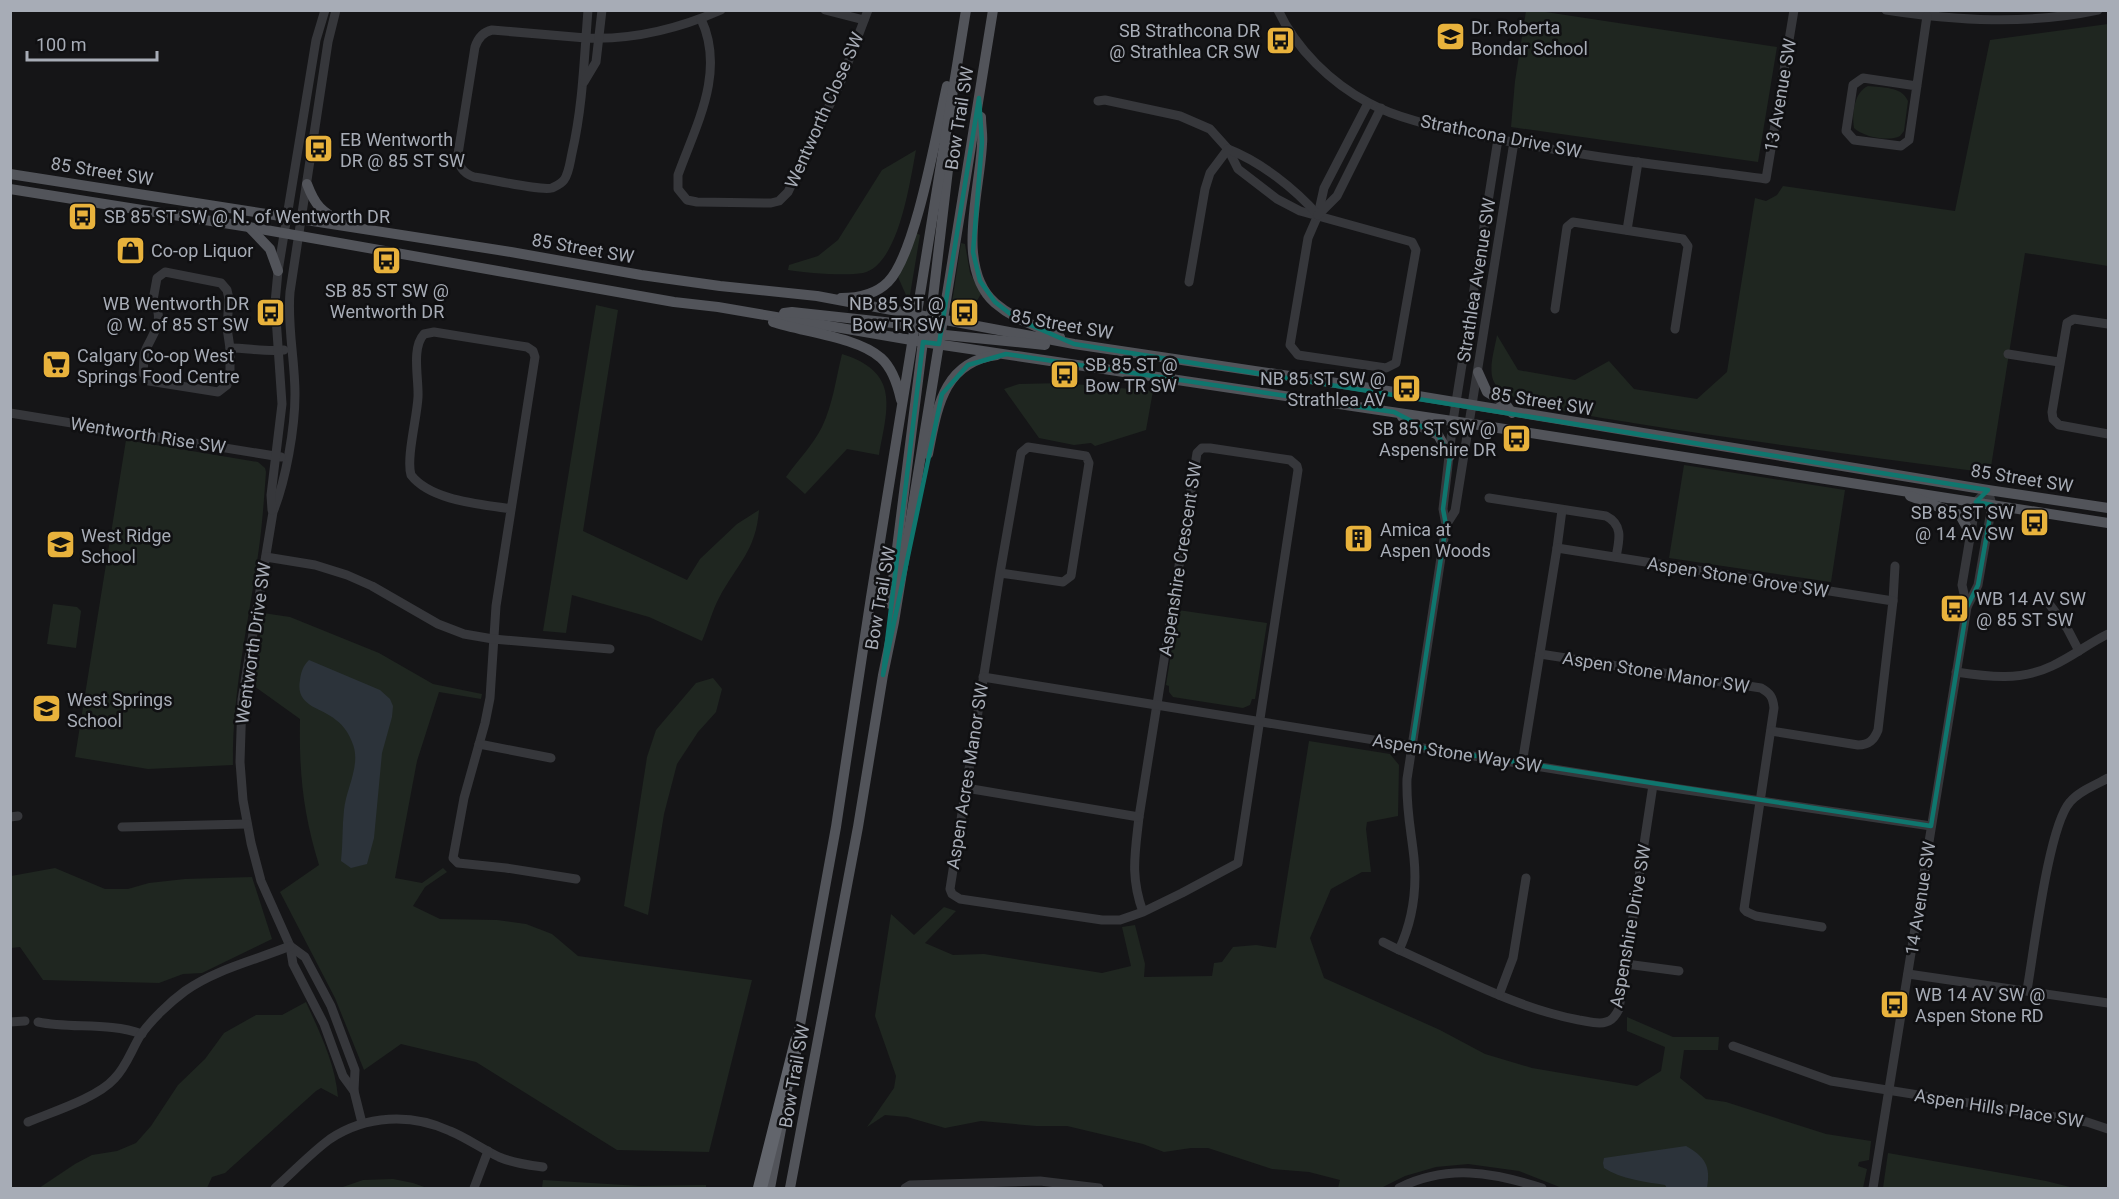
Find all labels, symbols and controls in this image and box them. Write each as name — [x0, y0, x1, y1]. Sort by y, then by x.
place label: Dr. Roberta Bondar School — [1471, 17, 1588, 59]
place label: SB Strathcona DR @ Strathlea CR SW — [1109, 20, 1260, 62]
school or university icon: Dr. Roberta Bondar School — [1434, 21, 1466, 53]
scale bar — [27, 24, 158, 62]
bus stop icon: SB Strathcona DR @ Strathlea CR SW — [1265, 24, 1297, 56]
street label: Wentworth Close SW — [780, 29, 868, 191]
text: 100 m — [36, 34, 87, 55]
street label: 13 Avenue SW — [1760, 37, 1800, 153]
street label: Bow Trail SW — [940, 65, 978, 171]
street label: Strathcona Drive SW — [1419, 110, 1583, 162]
place label: EB Wentworth DR @ 85 ST SW — [340, 129, 465, 171]
bus stop icon: EB Wentworth DR @ 85 ST SW — [303, 133, 335, 165]
street label: 85 Street SW — [49, 153, 155, 189]
street label: Strathlea Avenue SW — [1453, 196, 1499, 364]
bus stop icon: SB 85 ST SW @ N. of Wentworth DR — [67, 200, 99, 232]
place label: SB 85 ST SW @ N. of Wentworth DR — [104, 206, 390, 227]
street label: 85 Street SW — [530, 229, 636, 267]
shop icon: Co-op Liquor — [114, 234, 146, 266]
place label: Co-op Liquor — [151, 240, 253, 261]
bus stop icon: SB 85 ST SW @ Wentworth DR — [371, 245, 403, 277]
place label: SB 85 ST SW @ Wentworth DR — [325, 280, 449, 322]
place label: WB Wentworth DR @ W. of 85 ST SW — [103, 293, 249, 335]
place label: NB 85 ST @ Bow TR SW — [849, 293, 944, 335]
bus stop icon: WB Wentworth DR @ W. of 85 ST SW — [254, 297, 286, 329]
bus stop icon: NB 85 ST @ Bow TR SW — [949, 297, 981, 329]
street label: 85 Street SW — [1009, 305, 1115, 343]
place label: Calgary Co-op West Springs Food Centre — [77, 345, 240, 387]
supermarket icon: Calgary Co-op West Springs Food Centre — [40, 349, 72, 381]
place label: SB 85 ST @ Bow TR SW — [1085, 354, 1178, 396]
bus stop icon: SB 85 ST @ Bow TR SW — [1048, 358, 1080, 390]
place label: NB 85 ST SW @ Strathlea AV — [1260, 368, 1387, 410]
bus stop icon: NB 85 ST SW @ Strathlea AV — [1391, 372, 1423, 404]
street label: 85 Street SW — [1489, 383, 1595, 419]
street label: Wentworth Rise SW — [69, 412, 227, 458]
place label: SB 85 ST SW @ Aspenshire DR — [1372, 418, 1496, 460]
bus stop icon: SB 85 ST SW @ Aspenshire DR — [1501, 422, 1533, 454]
street label: Aspenshire Crescent SW — [1154, 460, 1206, 658]
street label: 85 Street SW — [1969, 460, 2075, 496]
place label: SB 85 ST SW @ 14 AV SW — [1911, 502, 2014, 544]
bus stop icon: SB 85 ST SW @ 14 AV SW — [2019, 506, 2051, 538]
place label: Amica at Aspen Woods — [1380, 519, 1491, 561]
building icon: Amica at Aspen Woods — [1343, 523, 1375, 555]
place label: West Ridge School — [81, 525, 171, 567]
school or university icon: West Ridge School — [44, 529, 76, 561]
street label: Bow Trail SW — [861, 545, 899, 651]
street label: Aspen Stone Grove SW — [1646, 552, 1830, 602]
street label: Wentworth Drive SW — [231, 561, 275, 725]
place label: WB 14 AV SW @ 85 ST SW — [1976, 588, 2086, 630]
bus stop icon: WB 14 AV SW @ 85 ST SW — [1939, 592, 1971, 624]
street label: Aspen Stone Manor SW — [1561, 647, 1751, 697]
street label: Aspen Acres Manor SW — [942, 681, 992, 871]
place label: West Springs School — [67, 689, 173, 731]
school or university icon: West Springs School — [30, 693, 62, 725]
street label: Aspen Stone Way SW — [1371, 729, 1543, 777]
street label: 14 Avenue SW — [1901, 840, 1939, 956]
street label: Aspenshire Drive SW — [1605, 843, 1655, 1009]
place label: WB 14 AV SW @ Aspen Stone RD — [1915, 984, 2046, 1026]
bus stop icon: WB 14 AV SW @ Aspen Stone RD — [1878, 988, 1910, 1020]
street label: Bow Trail SW — [775, 1023, 813, 1129]
street label: Aspen Hills Place SW — [1913, 1084, 2085, 1132]

